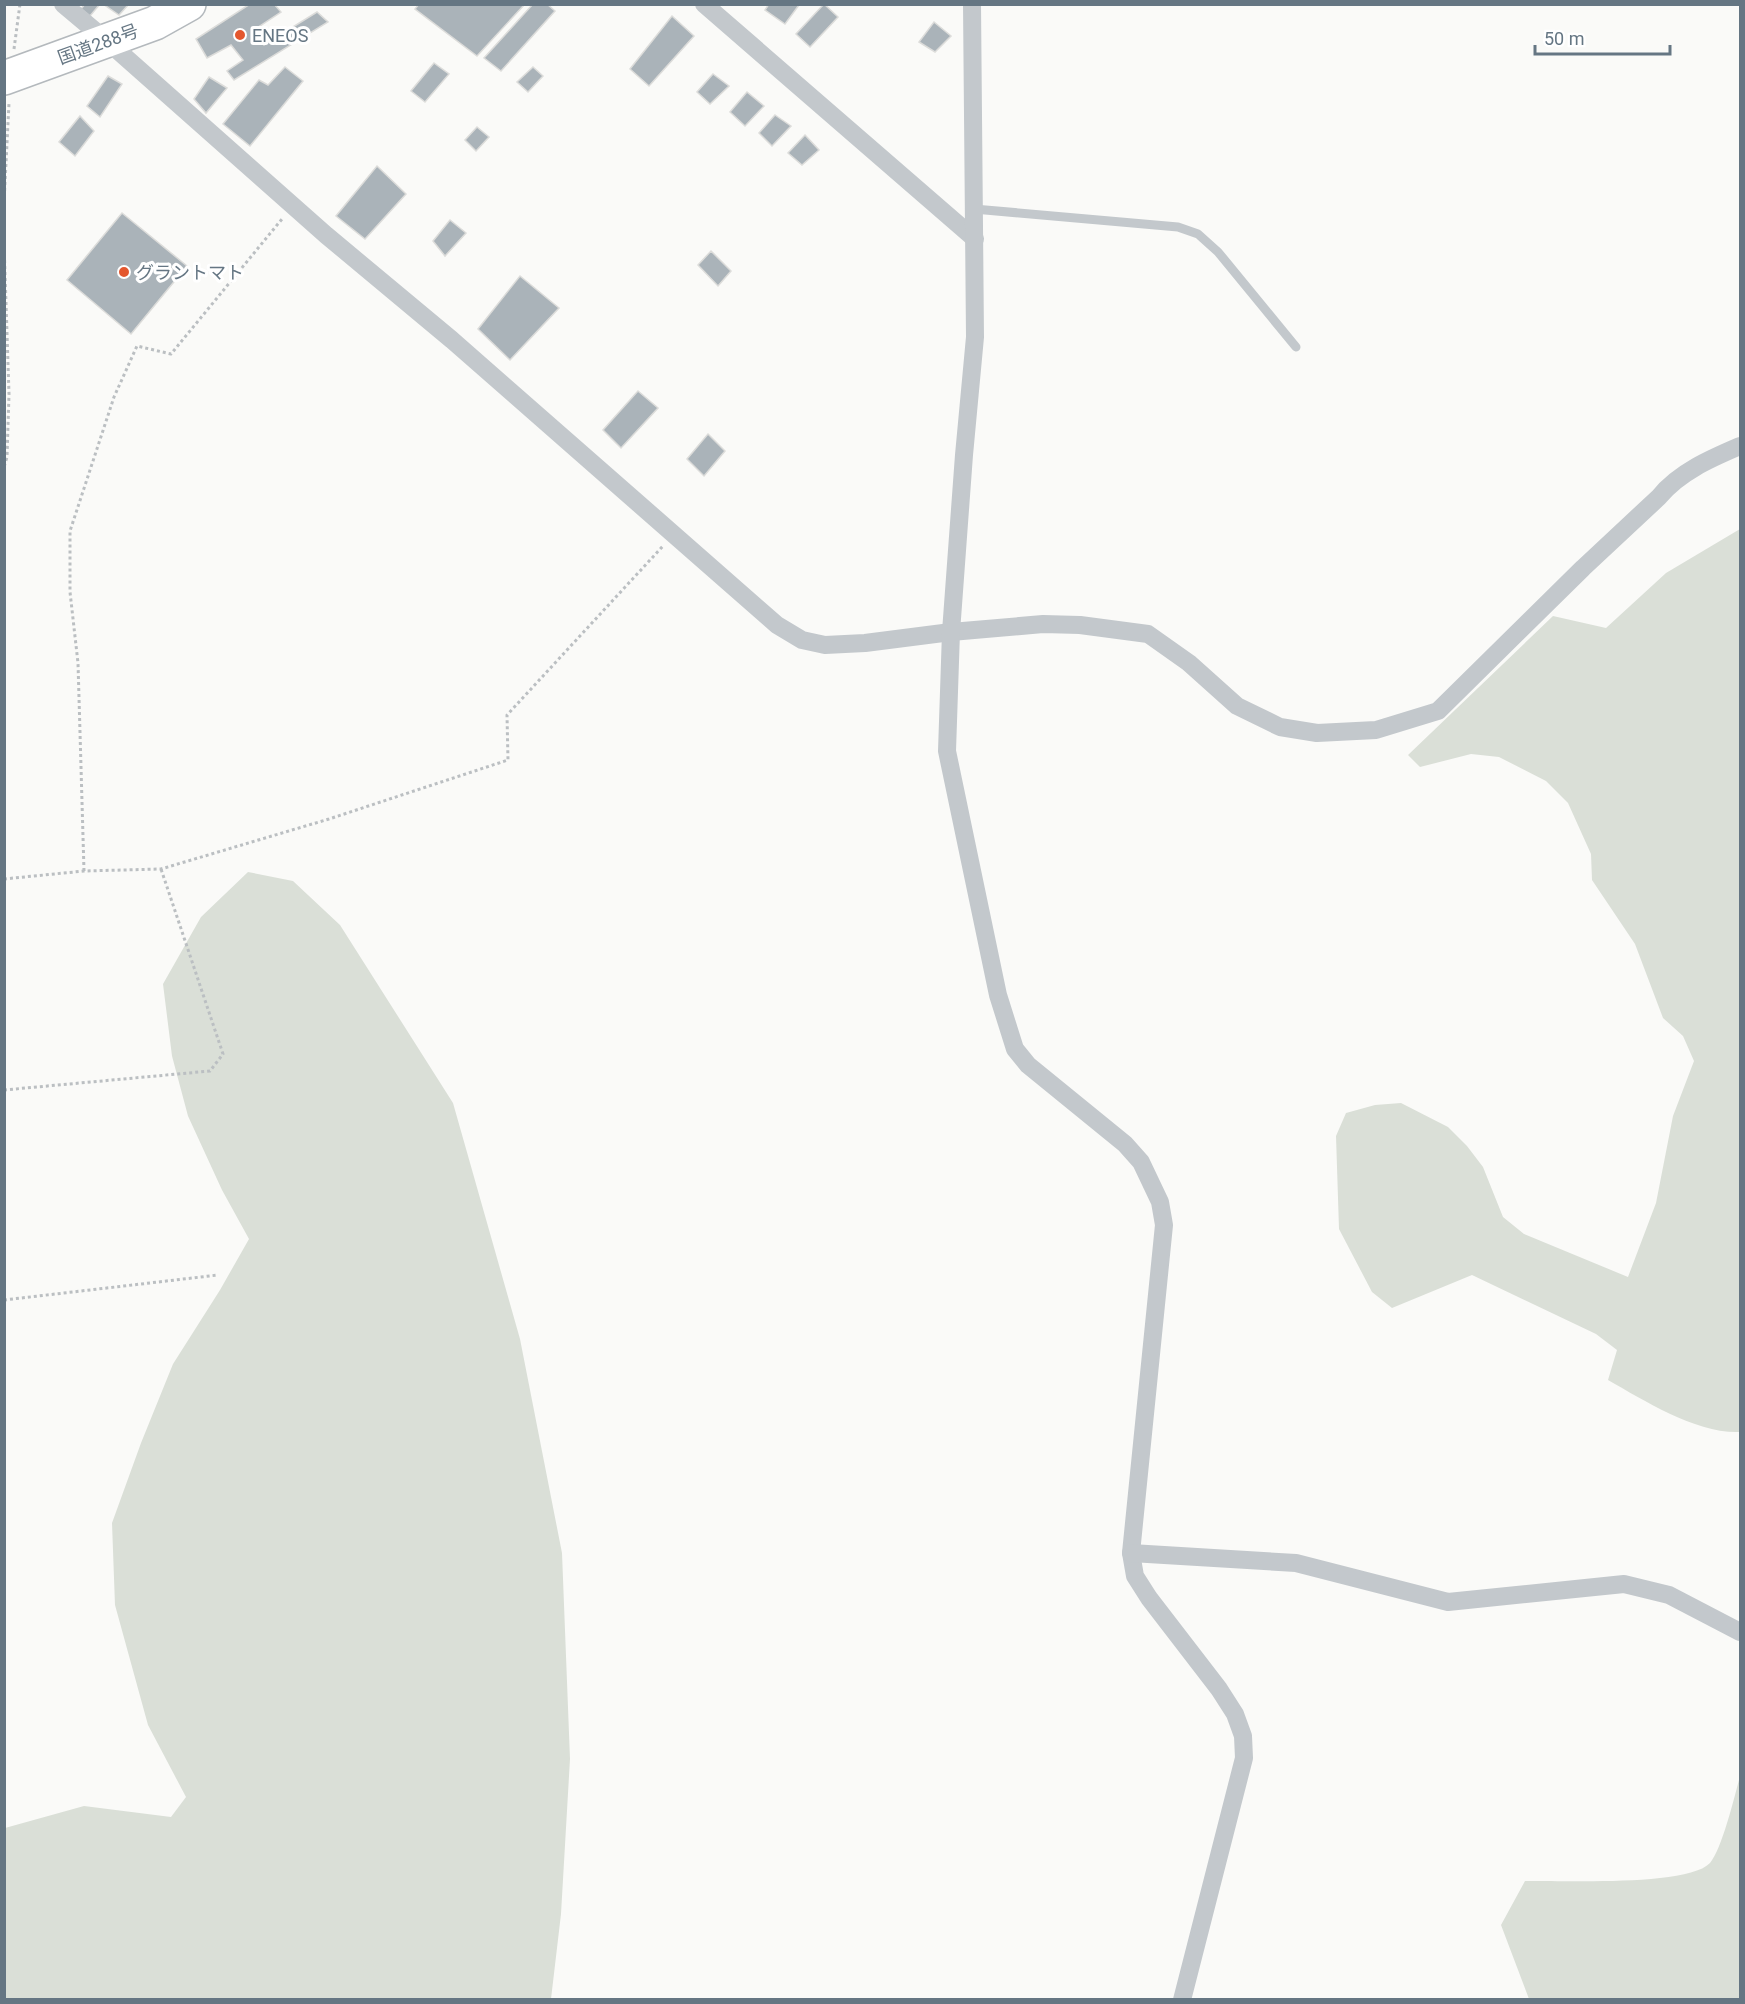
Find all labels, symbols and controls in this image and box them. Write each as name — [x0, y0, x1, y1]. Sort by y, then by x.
scale bar — [1535, 18, 1670, 56]
street label: 国道288号 — [55, 20, 141, 68]
place label: ENEOS — [252, 25, 309, 46]
marker: ENEOS — [233, 28, 247, 42]
text: 50 m — [1544, 28, 1584, 49]
place label: グラントマト — [136, 262, 244, 283]
marker: グラントマト — [117, 265, 131, 279]

